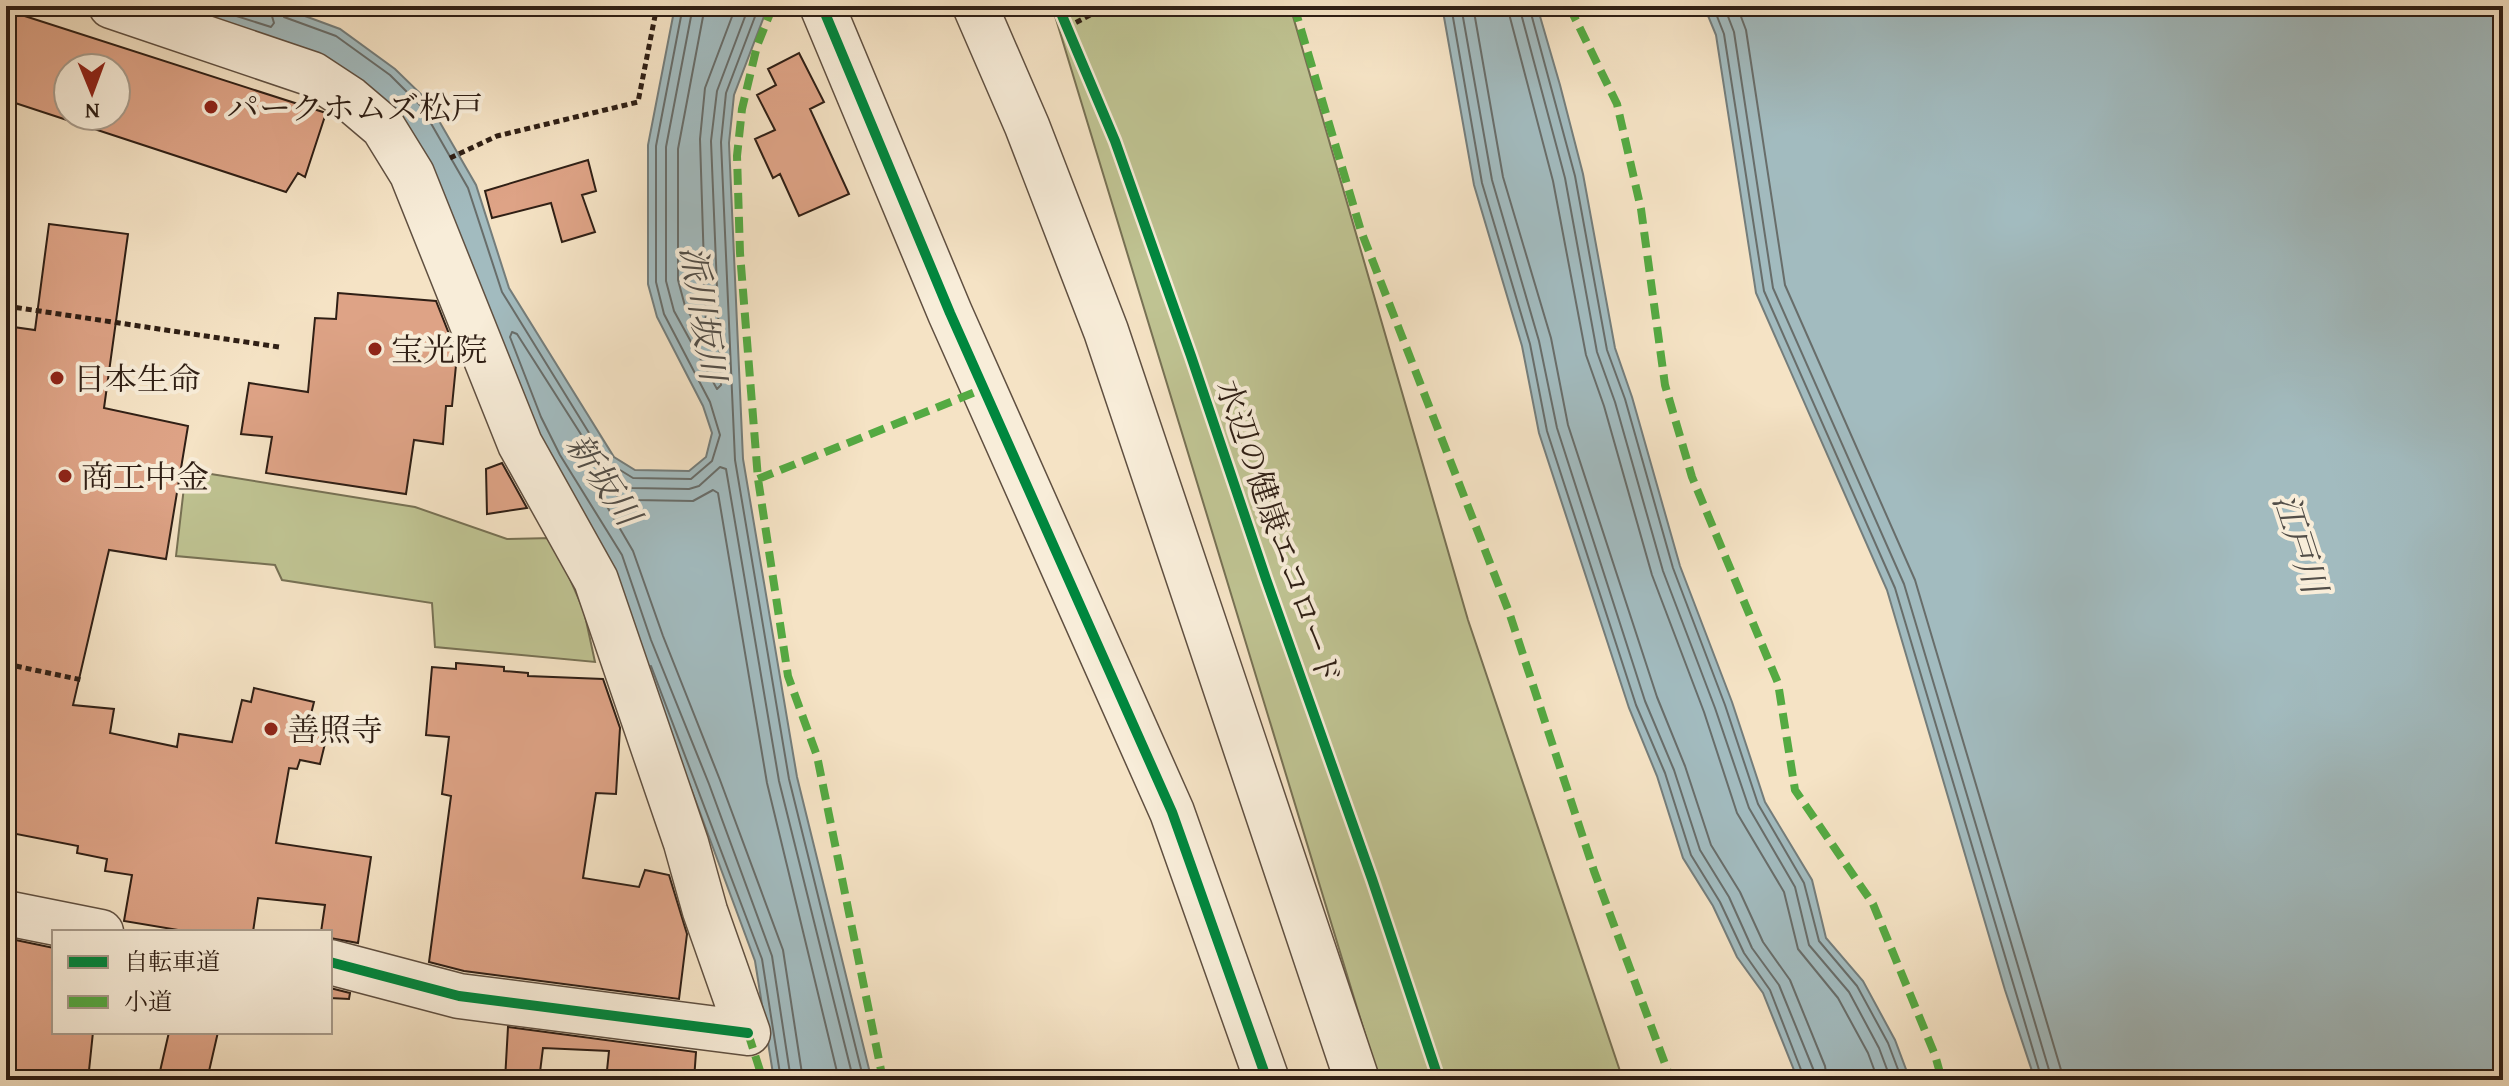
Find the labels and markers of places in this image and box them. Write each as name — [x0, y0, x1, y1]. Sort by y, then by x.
place label: パークホムズ松戸 — [227, 84, 483, 131]
marker: パークホムズ松戸 — [202, 98, 220, 116]
place label: 宝光院 — [391, 326, 487, 373]
marker: 宝光院 — [366, 340, 384, 358]
place label: 日本生命 — [73, 355, 201, 402]
marker: 日本生命 — [48, 369, 66, 387]
place label: 商工中金 — [81, 453, 209, 500]
marker: 商工中金 — [56, 467, 74, 485]
place label: 善照寺 — [287, 706, 383, 753]
marker: 善照寺 — [262, 720, 280, 738]

